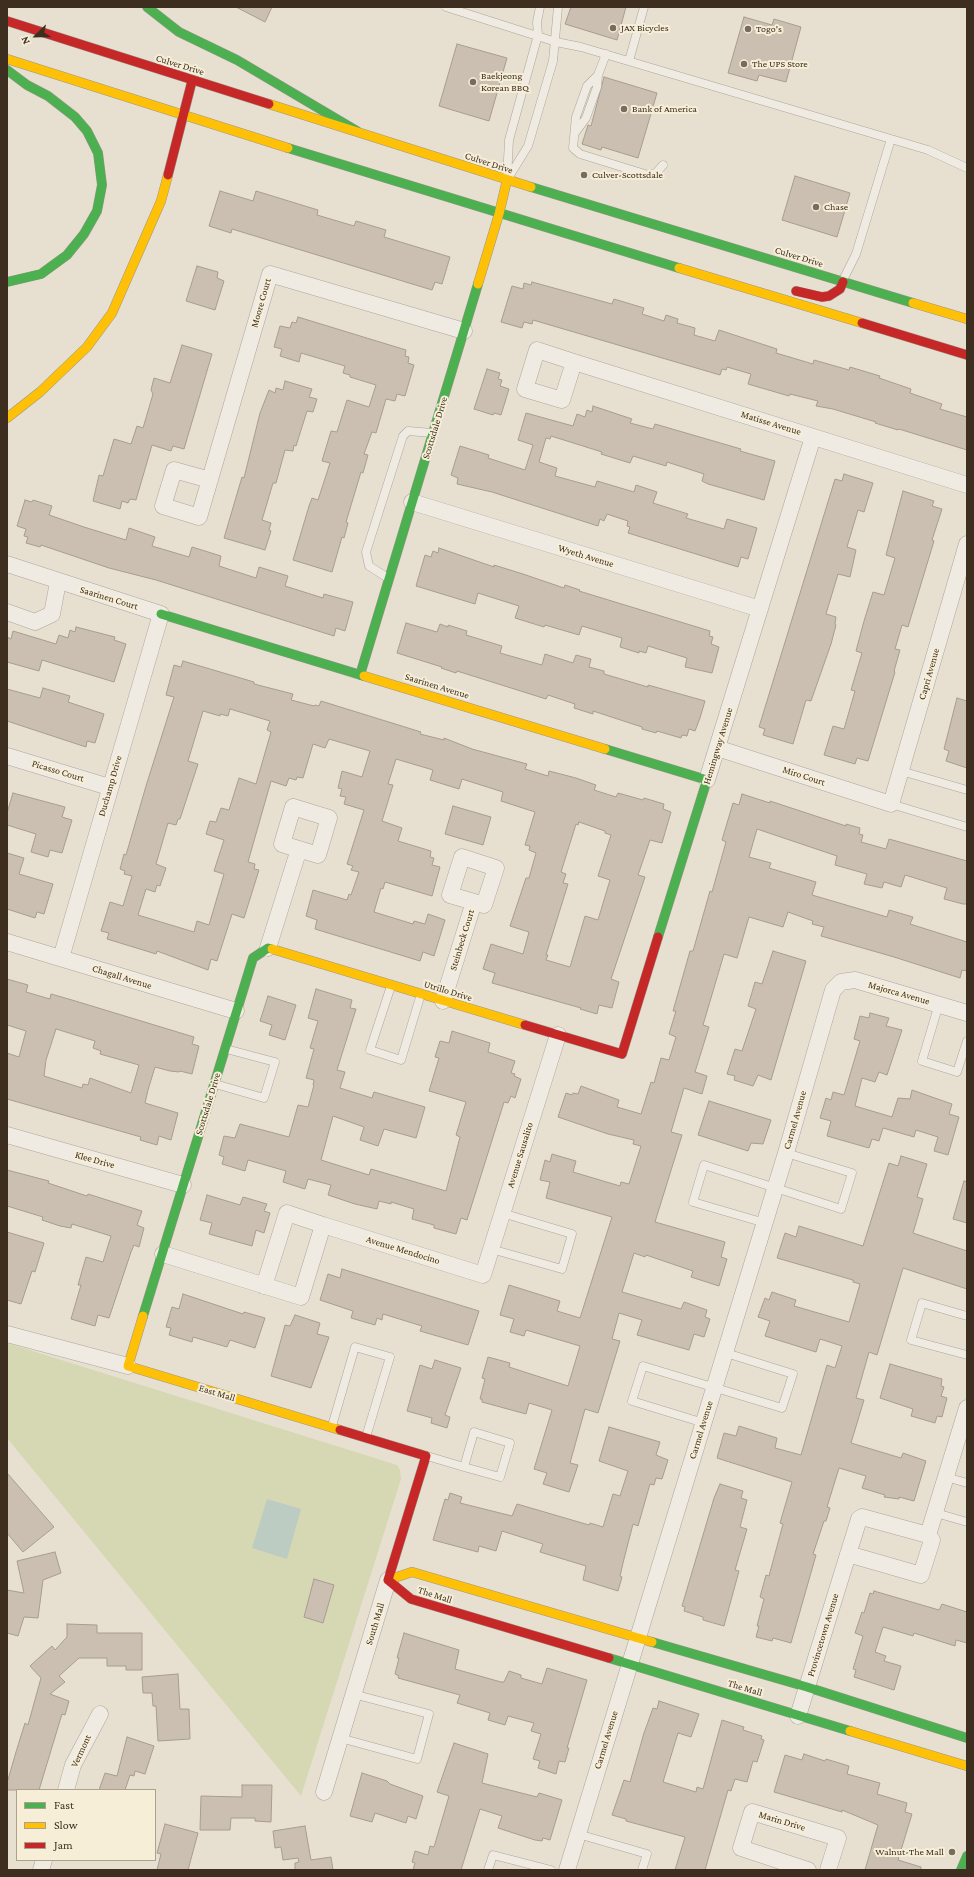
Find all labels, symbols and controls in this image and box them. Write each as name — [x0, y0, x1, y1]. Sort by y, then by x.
north arrow — [16, 16, 56, 56]
place label: JAX Bicycles — [621, 22, 669, 34]
marker: JAX Bicycles — [608, 23, 618, 33]
place label: Togo's — [756, 23, 782, 35]
marker: Togo's — [743, 24, 753, 34]
text: N — [18, 35, 32, 46]
street label: Culver Drive — [154, 52, 206, 78]
place label: The UPS Store — [752, 58, 808, 70]
marker: The UPS Store — [739, 59, 749, 69]
place label: Baekjeong Korean BBQ — [481, 70, 529, 94]
marker: Baekjeong Korean BBQ — [468, 77, 478, 87]
place label: Bank of America — [632, 103, 697, 115]
marker: Bank of America — [619, 104, 629, 114]
street label: Culver Drive — [463, 150, 515, 176]
place label: Culver-Scottsdale — [592, 169, 663, 181]
marker: Culver-Scottsdale — [579, 170, 589, 180]
place label: Chase — [824, 201, 848, 213]
marker: Chase — [811, 202, 821, 212]
street label: Culver Drive — [773, 244, 825, 270]
street label: Moore Court — [248, 277, 274, 329]
street label: Scottsdale Drive — [420, 395, 450, 461]
street label: Matisse Avenue — [739, 408, 803, 438]
street label: Wyeth Avenue — [557, 542, 615, 570]
street label: Saarinen Court — [79, 583, 139, 613]
street label: Capri Avenue — [916, 647, 942, 701]
street label: Saarinen Avenue — [403, 671, 471, 701]
street label: Hemingway Avenue — [701, 706, 735, 786]
street label: Duchamp Drive — [96, 754, 124, 818]
street label: Picasso Court — [30, 757, 86, 785]
street label: Miro Court — [781, 763, 827, 789]
street label: Steinbeck Court — [447, 908, 477, 972]
street label: Chagall Avenue — [91, 962, 153, 992]
street label: Utrillo Drive — [422, 978, 474, 1004]
street label: Majorca Avenue — [867, 978, 931, 1008]
street label: Scottsdale Drive — [193, 1071, 223, 1137]
street label: Carmel Avenue — [781, 1089, 809, 1151]
street label: Avenue Sausalito — [504, 1121, 536, 1189]
street label: Klee Drive — [74, 1149, 116, 1171]
street label: Avenue Mendocino — [365, 1233, 441, 1267]
street label: East Mall — [197, 1382, 237, 1404]
street label: Carmel Avenue — [686, 1399, 716, 1461]
street label: The Mall — [416, 1584, 454, 1606]
street label: Provincetown Avenue — [805, 1592, 841, 1678]
street label: South Mall — [363, 1601, 387, 1647]
street label: The Mall — [726, 1677, 764, 1699]
street label: Carmel Avenue — [591, 1709, 621, 1771]
street label: Vermont — [68, 1733, 94, 1769]
legend — [16, 1789, 156, 1861]
text: Fast — [54, 1798, 74, 1812]
street label: Marin Drive — [757, 1808, 807, 1834]
text: Slow — [54, 1818, 78, 1832]
text: Jam — [54, 1838, 73, 1852]
place label: Walnut-The Mall — [875, 1846, 944, 1858]
marker: Walnut-The Mall — [947, 1847, 957, 1857]

